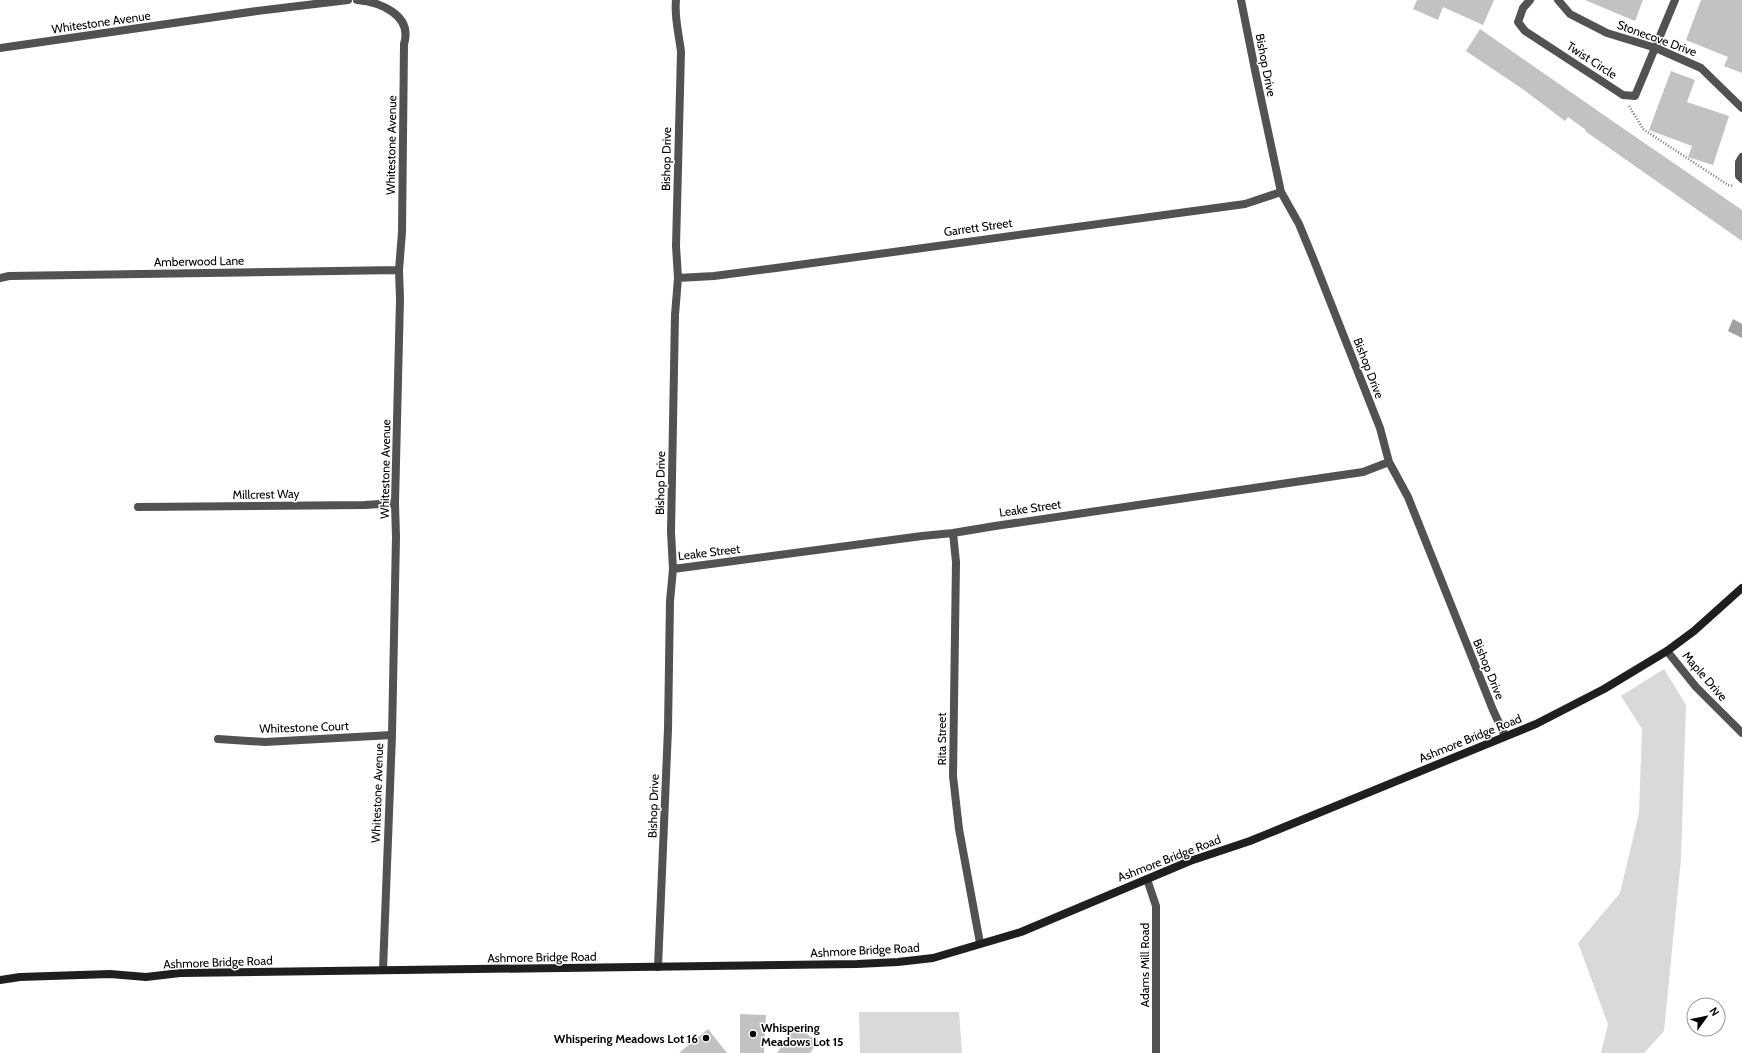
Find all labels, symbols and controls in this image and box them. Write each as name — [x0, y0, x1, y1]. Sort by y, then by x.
street label: Whitestone Avenue — [51, 8, 151, 36]
street label: Stonecove Drive — [1615, 17, 1699, 59]
street label: Bishop Drive — [1253, 32, 1279, 98]
street label: Twist Circle — [1564, 38, 1620, 82]
street label: Whitestone Avenue — [383, 95, 399, 195]
street label: Bishop Drive — [658, 127, 674, 191]
street label: Garrett Street — [943, 215, 1013, 239]
street label: Amberwood Lane — [154, 253, 244, 269]
street label: Bishop Drive — [1351, 335, 1387, 401]
street label: Whitestone Avenue — [377, 419, 393, 519]
street label: Bishop Drive — [652, 451, 668, 515]
street label: Millcrest Way — [232, 486, 300, 502]
street label: Leake Street — [998, 496, 1062, 520]
street label: Leake Street — [677, 541, 741, 563]
street label: Bishop Drive — [1470, 637, 1508, 701]
street label: Maple Drive — [1679, 648, 1731, 704]
street label: Ashmore Bridge Road — [1416, 711, 1524, 765]
street label: Rita Street — [934, 712, 949, 766]
street label: Whitestone Court — [259, 718, 349, 736]
street label: Whitestone Avenue — [368, 743, 386, 843]
street label: Bishop Drive — [644, 774, 662, 838]
street label: Ashmore Bridge Road — [1115, 831, 1223, 885]
street label: Adams Mill Road — [1137, 923, 1152, 1007]
street label: Ashmore Bridge Road — [810, 940, 920, 960]
street label: Ashmore Bridge Road — [487, 949, 597, 965]
street label: Ashmore Bridge Road — [163, 953, 273, 971]
north arrow — [1686, 997, 1726, 1037]
text: N — [1706, 1004, 1722, 1019]
place label: Whispering Meadows Lot 15 — [761, 1020, 844, 1049]
marker: Whispering Meadows Lot 15 — [748, 1029, 758, 1039]
place label: Whispering Meadows Lot 16 — [554, 1031, 698, 1046]
marker: Whispering Meadows Lot 16 — [701, 1033, 711, 1043]

